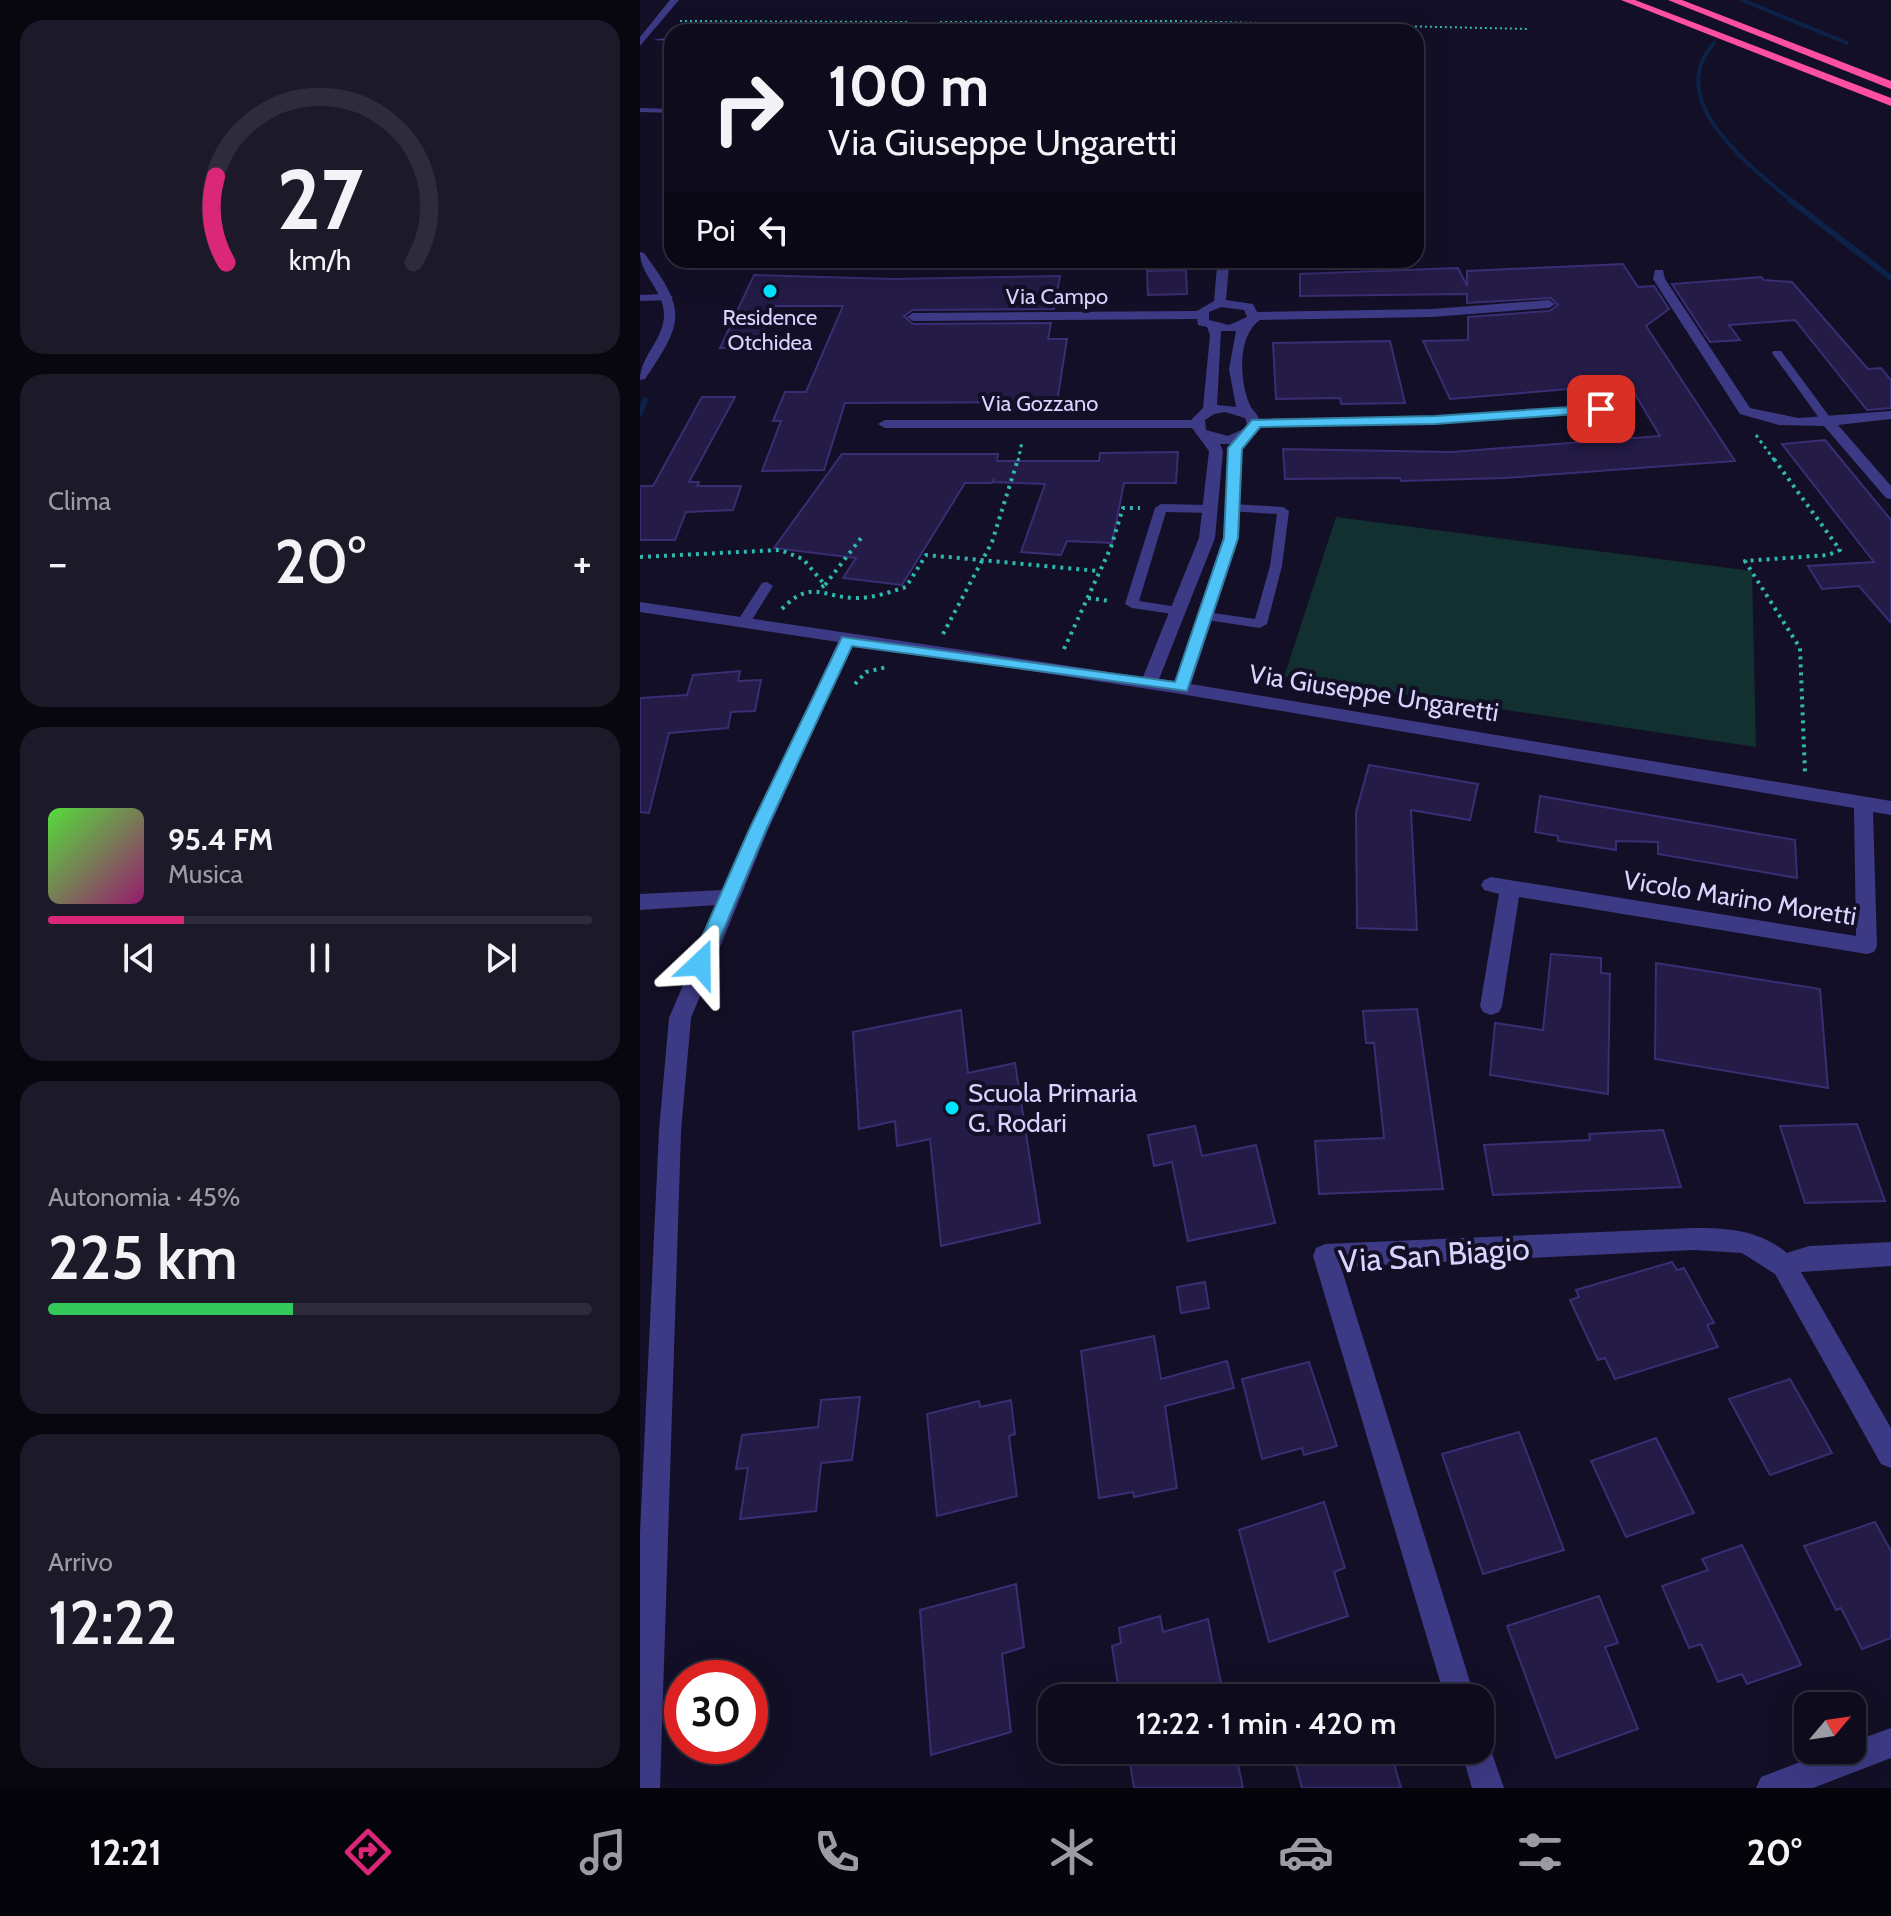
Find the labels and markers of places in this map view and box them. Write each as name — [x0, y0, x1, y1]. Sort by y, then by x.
marker: Residence Otchidea — [761, 282, 779, 300]
place label: Residence Otchidea — [723, 304, 817, 356]
pin — [1567, 375, 1635, 443]
place label: Scuola Primaria G. Rodari — [968, 1077, 1138, 1139]
marker: Scuola Primaria G. Rodari — [943, 1099, 961, 1117]

